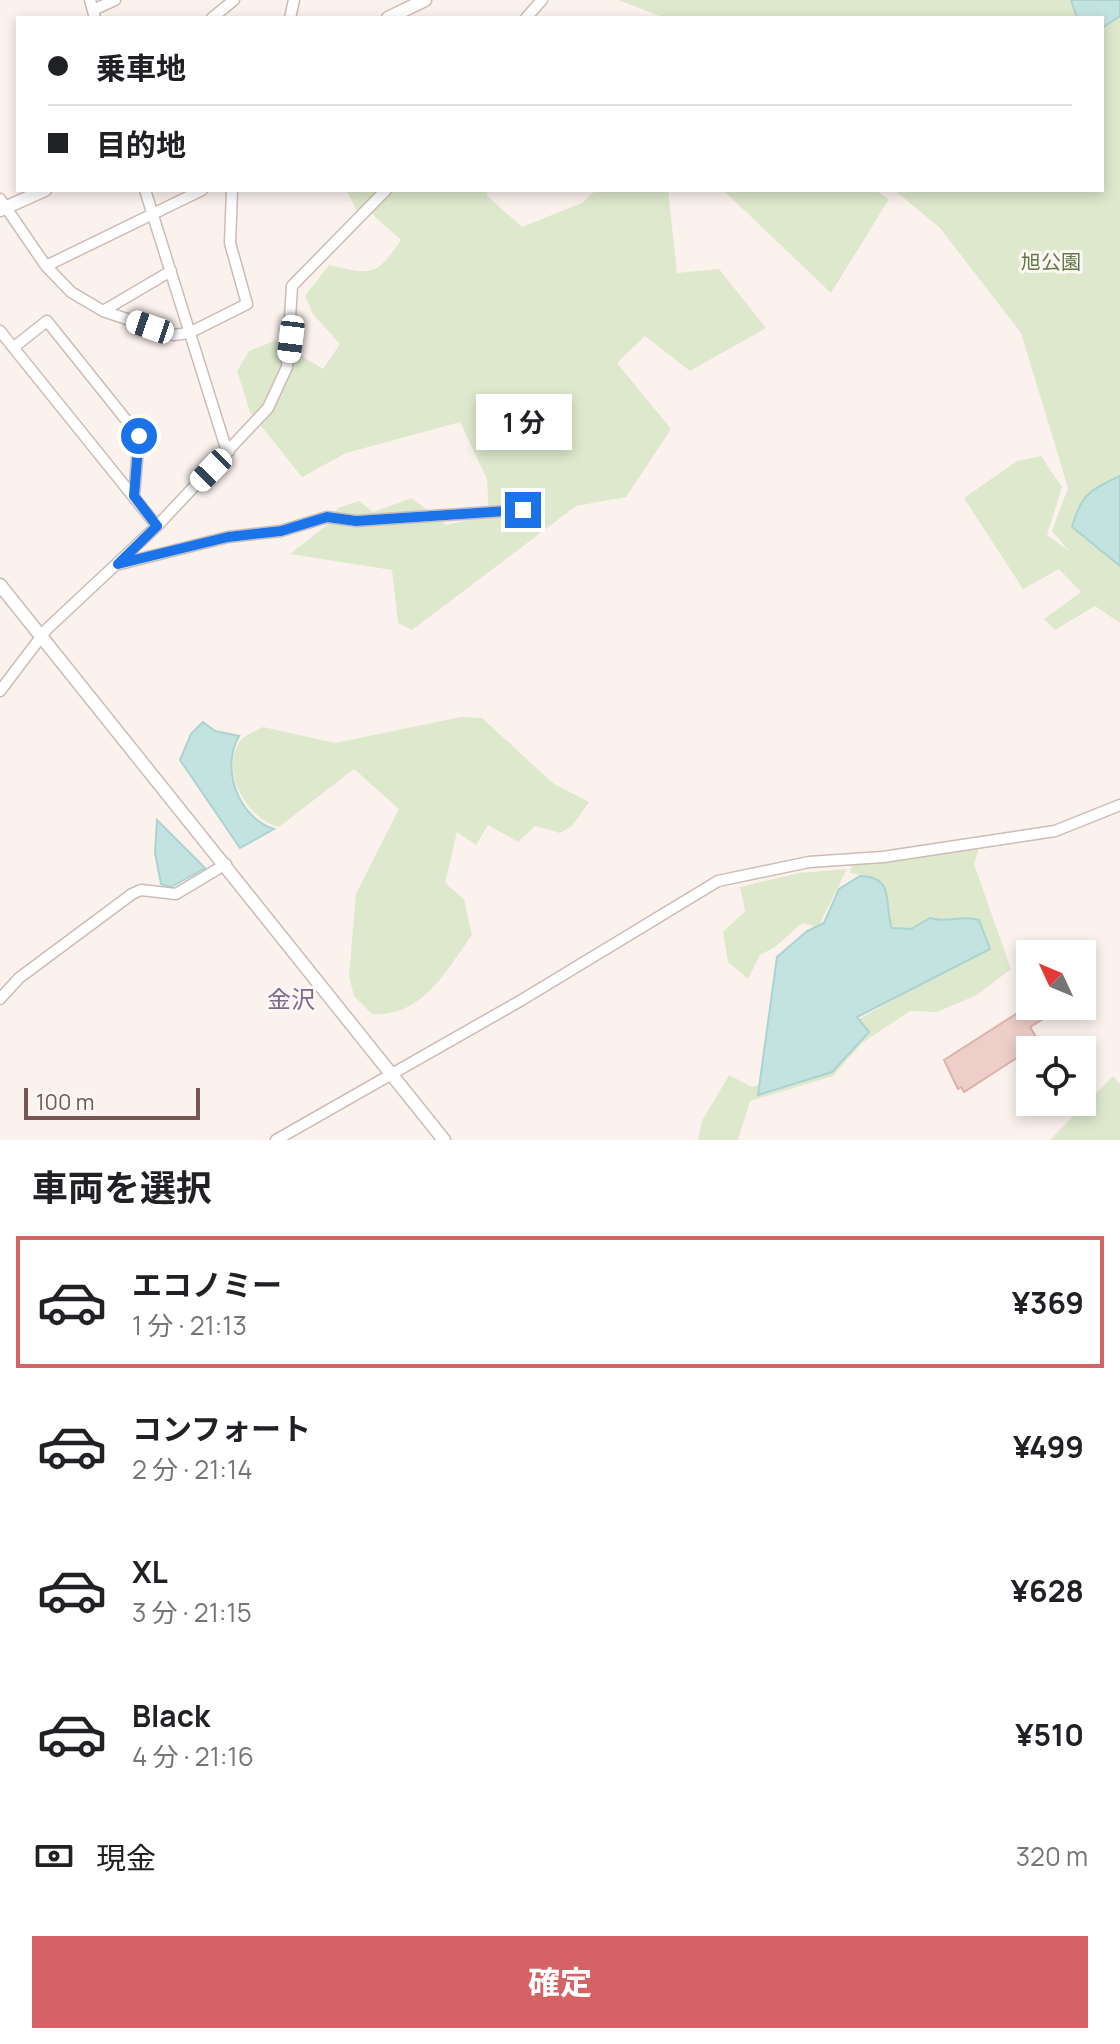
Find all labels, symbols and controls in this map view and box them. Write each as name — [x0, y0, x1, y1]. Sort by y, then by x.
text: 乗車地 — [96, 47, 186, 88]
text: 目的地 — [96, 124, 186, 165]
park label: 旭公園 — [1021, 248, 1081, 275]
car — [123, 308, 177, 346]
car — [276, 314, 306, 364]
callout: 1 分 — [475, 394, 571, 450]
text: 1 分 — [503, 404, 545, 440]
route start — [121, 418, 157, 454]
car — [186, 444, 236, 496]
route end — [505, 492, 541, 528]
north arrow — [1016, 940, 1096, 1020]
map controls — [1016, 940, 1096, 1116]
district label: 金沢 — [267, 982, 315, 1015]
button: locate — [1016, 1036, 1096, 1116]
scale bar — [24, 1084, 200, 1120]
text: 100 m — [36, 1087, 94, 1117]
text: 車両を選択 — [32, 1163, 212, 1212]
text: エコノミー — [132, 1264, 282, 1305]
icon: car — [36, 1266, 108, 1338]
text: ¥369 — [1012, 1282, 1084, 1323]
text: 1 分 · 21:13 — [132, 1307, 247, 1343]
text: コンフォート — [132, 1408, 311, 1449]
icon: car — [36, 1410, 108, 1482]
text: ¥499 — [1013, 1426, 1084, 1467]
text: 2 分 · 21:14 — [132, 1451, 253, 1487]
text: XL — [132, 1551, 168, 1592]
icon: car — [36, 1554, 108, 1626]
text: ¥628 — [1011, 1570, 1084, 1611]
text: 3 分 · 21:15 — [132, 1594, 252, 1630]
text: Black — [132, 1695, 210, 1736]
icon: car — [36, 1698, 108, 1770]
text: ¥510 — [1015, 1714, 1084, 1755]
text: 4 分 · 21:16 — [132, 1738, 254, 1774]
icon: cash — [32, 1834, 76, 1878]
text: 現金 — [96, 1837, 156, 1878]
text: 320 m — [1016, 1838, 1088, 1874]
button: 確定 — [32, 1936, 1088, 2028]

